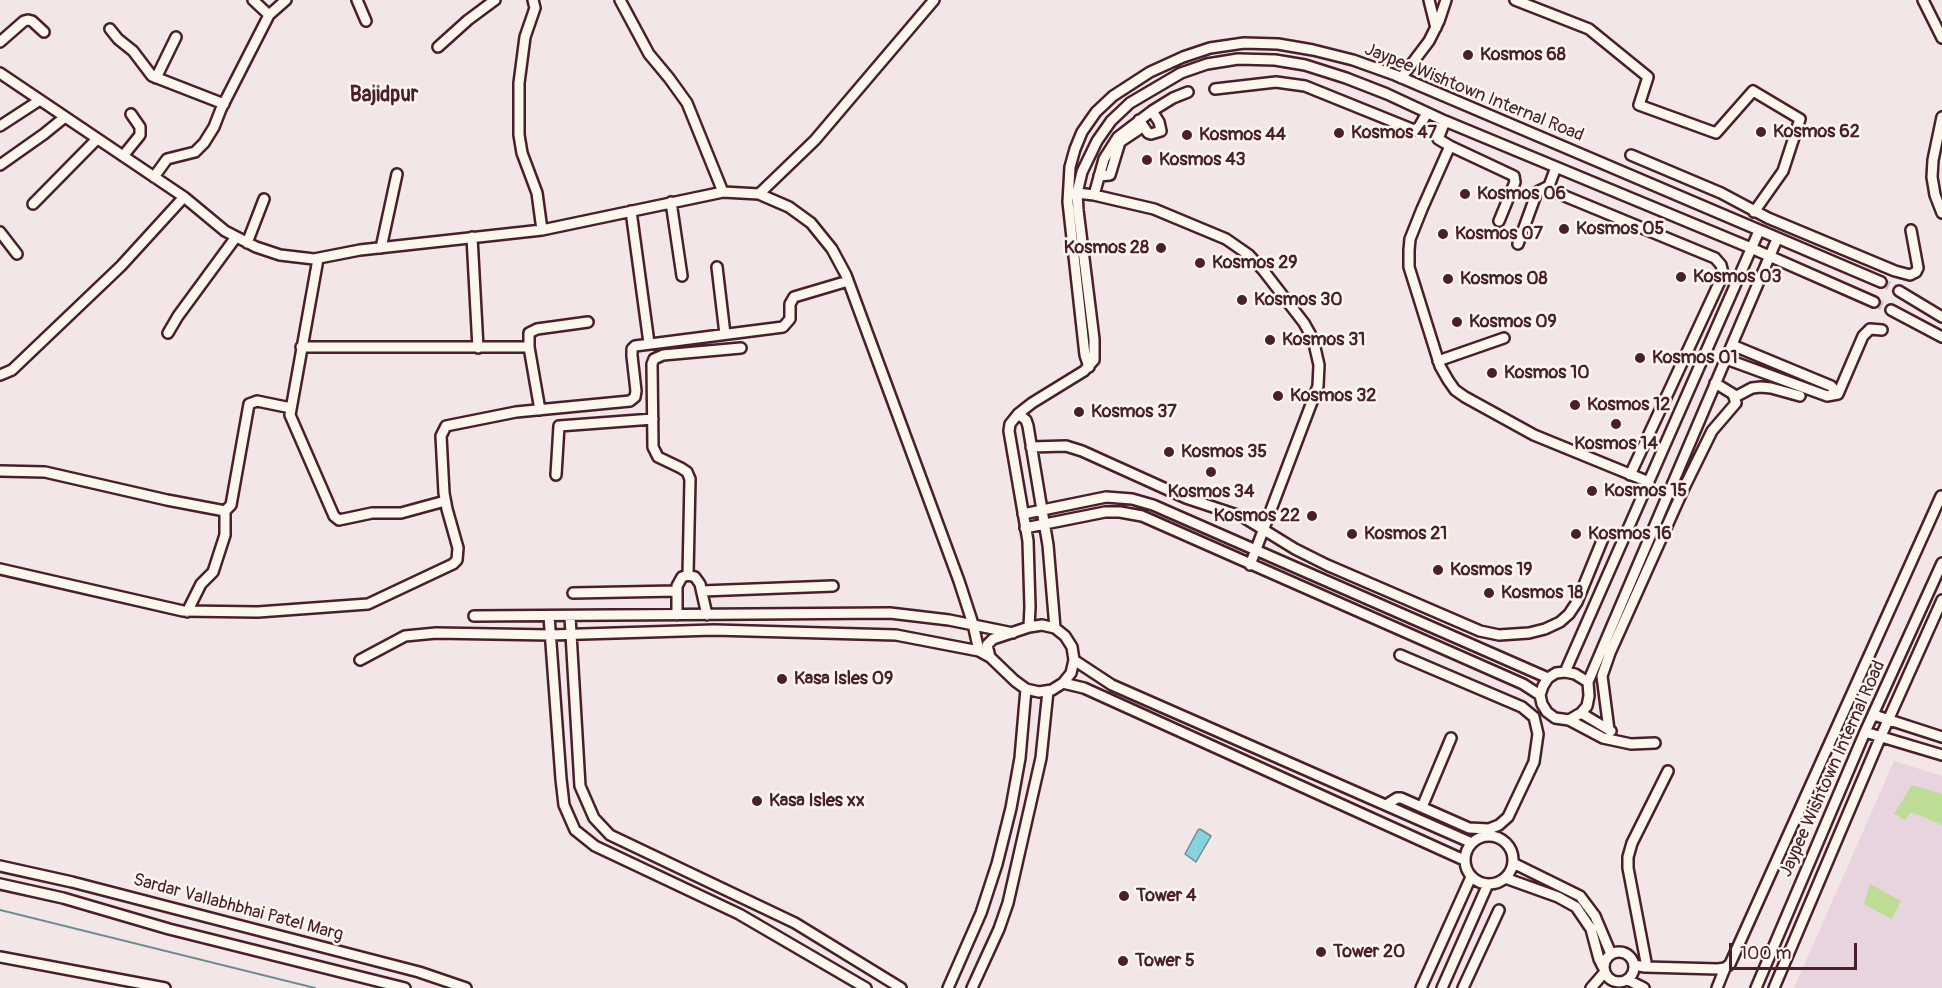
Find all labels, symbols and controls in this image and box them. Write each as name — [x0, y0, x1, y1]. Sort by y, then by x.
street label: Jaypee Wishtown Internal Road — [1361, 39, 1587, 147]
place label: Kosmos 68 — [1480, 44, 1566, 66]
marker: Kosmos 68 — [1461, 48, 1475, 62]
district label: Bajidpur — [350, 83, 418, 109]
place label: Kosmos 62 — [1773, 121, 1860, 143]
place label: Kosmos 47 — [1351, 122, 1437, 144]
place label: Kosmos 44 — [1199, 124, 1286, 146]
marker: Kosmos 62 — [1754, 125, 1768, 139]
marker: Kosmos 47 — [1332, 126, 1346, 140]
marker: Kosmos 44 — [1180, 128, 1194, 142]
place label: Kosmos 43 — [1159, 149, 1246, 171]
marker: Kosmos 43 — [1140, 153, 1154, 167]
place label: Kosmos 06 — [1477, 183, 1566, 205]
marker: Kosmos 06 — [1458, 187, 1472, 201]
place label: Kosmos 05 — [1576, 218, 1664, 240]
marker: Kosmos 05 — [1557, 222, 1571, 236]
place label: Kosmos 07 — [1455, 223, 1543, 245]
marker: Kosmos 07 — [1436, 227, 1450, 241]
place label: Kosmos 28 — [1064, 237, 1149, 259]
marker: Kosmos 28 — [1154, 241, 1168, 255]
place label: Kosmos 29 — [1212, 252, 1297, 274]
marker: Kosmos 29 — [1193, 256, 1207, 270]
place label: Kosmos 03 — [1693, 266, 1782, 288]
place label: Kosmos 08 — [1460, 268, 1548, 290]
marker: Kosmos 03 — [1674, 270, 1688, 284]
marker: Kosmos 08 — [1441, 272, 1455, 286]
place label: Kosmos 30 — [1254, 289, 1343, 311]
marker: Kosmos 30 — [1235, 293, 1249, 307]
place label: Kosmos 09 — [1469, 311, 1557, 333]
marker: Kosmos 09 — [1450, 315, 1464, 329]
place label: Kosmos 31 — [1282, 329, 1365, 351]
marker: Kosmos 31 — [1263, 333, 1277, 347]
place label: Kosmos 01 — [1652, 347, 1737, 369]
marker: Kosmos 01 — [1633, 351, 1647, 365]
place label: Kosmos 10 — [1504, 362, 1589, 384]
marker: Kosmos 10 — [1485, 366, 1499, 380]
place label: Kosmos 32 — [1290, 385, 1376, 407]
marker: Kosmos 32 — [1271, 389, 1285, 403]
place label: Kosmos 12 — [1587, 394, 1670, 416]
marker: Kosmos 12 — [1568, 398, 1582, 412]
place label: Kosmos 37 — [1091, 401, 1177, 423]
marker: Kosmos 37 — [1072, 405, 1086, 419]
marker: Kosmos 14 — [1609, 417, 1623, 431]
place label: Kosmos 14 — [1574, 433, 1658, 455]
place label: Kosmos 35 — [1181, 441, 1267, 463]
marker: Kosmos 35 — [1162, 445, 1176, 459]
marker: Kosmos 34 — [1204, 465, 1218, 479]
place label: Kosmos 15 — [1604, 480, 1687, 502]
place label: Kosmos 34 — [1168, 481, 1254, 503]
marker: Kosmos 15 — [1585, 484, 1599, 498]
place label: Kosmos 22 — [1214, 505, 1300, 527]
marker: Kosmos 22 — [1305, 509, 1319, 523]
place label: Kosmos 21 — [1364, 523, 1447, 545]
place label: Kosmos 16 — [1588, 523, 1672, 545]
marker: Kosmos 21 — [1345, 527, 1359, 541]
marker: Kosmos 16 — [1569, 527, 1583, 541]
place label: Kosmos 19 — [1450, 559, 1532, 581]
marker: Kosmos 19 — [1431, 563, 1445, 577]
place label: Kosmos 18 — [1501, 582, 1583, 604]
marker: Kosmos 18 — [1482, 586, 1496, 600]
street label: Jaypee Wishtown Internal Road — [1775, 657, 1891, 881]
place label: Kasa Isles 09 — [794, 668, 893, 690]
marker: Kasa Isles 09 — [775, 672, 789, 686]
place label: Kasa Isles xx — [769, 790, 865, 812]
marker: Kasa Isles xx — [750, 794, 764, 808]
street label: Sardar Vallabhbhai Patel Marg — [131, 870, 345, 946]
place label: Tower 4 — [1136, 885, 1196, 907]
marker: Tower 4 — [1117, 889, 1131, 903]
scale bar — [1732, 931, 1860, 969]
place label: Tower 20 — [1333, 941, 1405, 963]
text: 100 m — [1740, 942, 1792, 965]
marker: Tower 20 — [1314, 945, 1328, 959]
place label: Tower 5 — [1135, 950, 1195, 972]
marker: Tower 5 — [1116, 954, 1130, 968]

